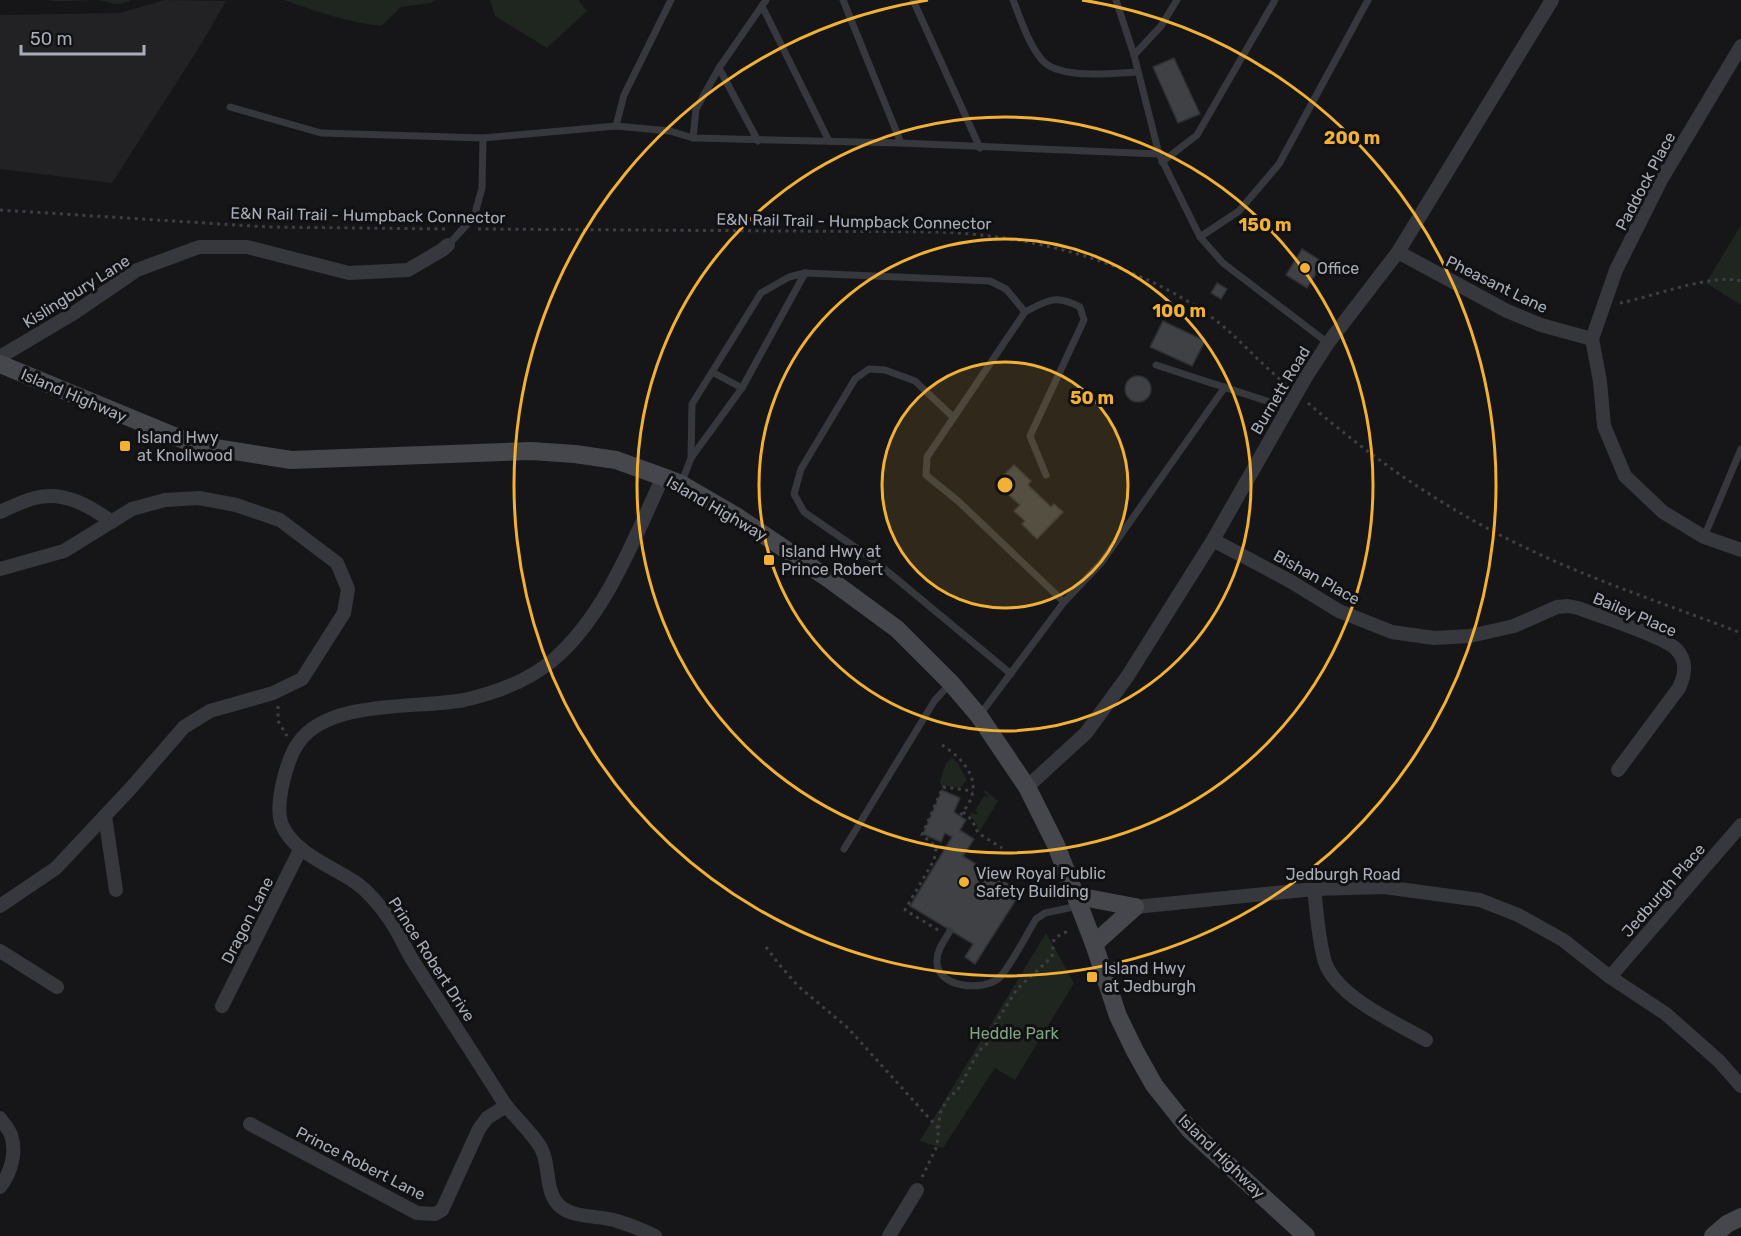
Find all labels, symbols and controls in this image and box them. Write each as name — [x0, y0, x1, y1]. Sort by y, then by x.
scale bar — [21, 18, 144, 56]
text: 50 m — [30, 28, 73, 50]
text: 200 m — [1324, 127, 1380, 149]
street label: Paddock Place — [1612, 129, 1679, 234]
street label: E&N Rail Trail - Humpback Connector — [230, 204, 506, 227]
street label: E&N Rail Trail - Humpback Connector — [716, 210, 992, 233]
text: 150 m — [1238, 214, 1292, 236]
street label: Kislingbury Lane — [19, 251, 133, 332]
street label: Pheasant Lane — [1443, 252, 1551, 317]
place label: Office — [1317, 259, 1359, 278]
marker: Office — [1298, 261, 1312, 275]
text: 100 m — [1152, 300, 1206, 322]
street label: Burnett Road — [1247, 343, 1314, 438]
street label: Island Highway — [18, 365, 130, 426]
text: 50 m — [1070, 387, 1114, 409]
place label: Island Hwy at Knollwood — [137, 428, 233, 465]
marker: Island Hwy at Knollwood — [118, 439, 132, 453]
street label: Island Highway — [663, 472, 771, 545]
centre of rings — [995, 475, 1015, 495]
place label: Island Hwy at Prince Robert — [781, 542, 883, 579]
street label: Bishan Place — [1270, 546, 1363, 609]
marker: Island Hwy at Prince Robert — [762, 553, 776, 567]
street label: Bailey Place — [1590, 588, 1680, 641]
street label: Jedburgh Place — [1618, 840, 1709, 941]
place label: View Royal Public Safety Building — [976, 864, 1106, 901]
street label: Jedburgh Road — [1286, 865, 1400, 884]
street label: Dragon Lane — [217, 874, 277, 967]
marker: View Royal Public Safety Building — [957, 875, 971, 889]
street label: Prince Robert Drive — [384, 894, 479, 1025]
place label: Island Hwy at Jedburgh — [1104, 959, 1196, 996]
marker: Island Hwy at Jedburgh — [1085, 970, 1099, 984]
park label: Heddle Park — [969, 1024, 1059, 1043]
street label: Island Highway — [1174, 1110, 1269, 1203]
street label: Prince Robert Lane — [293, 1123, 429, 1204]

